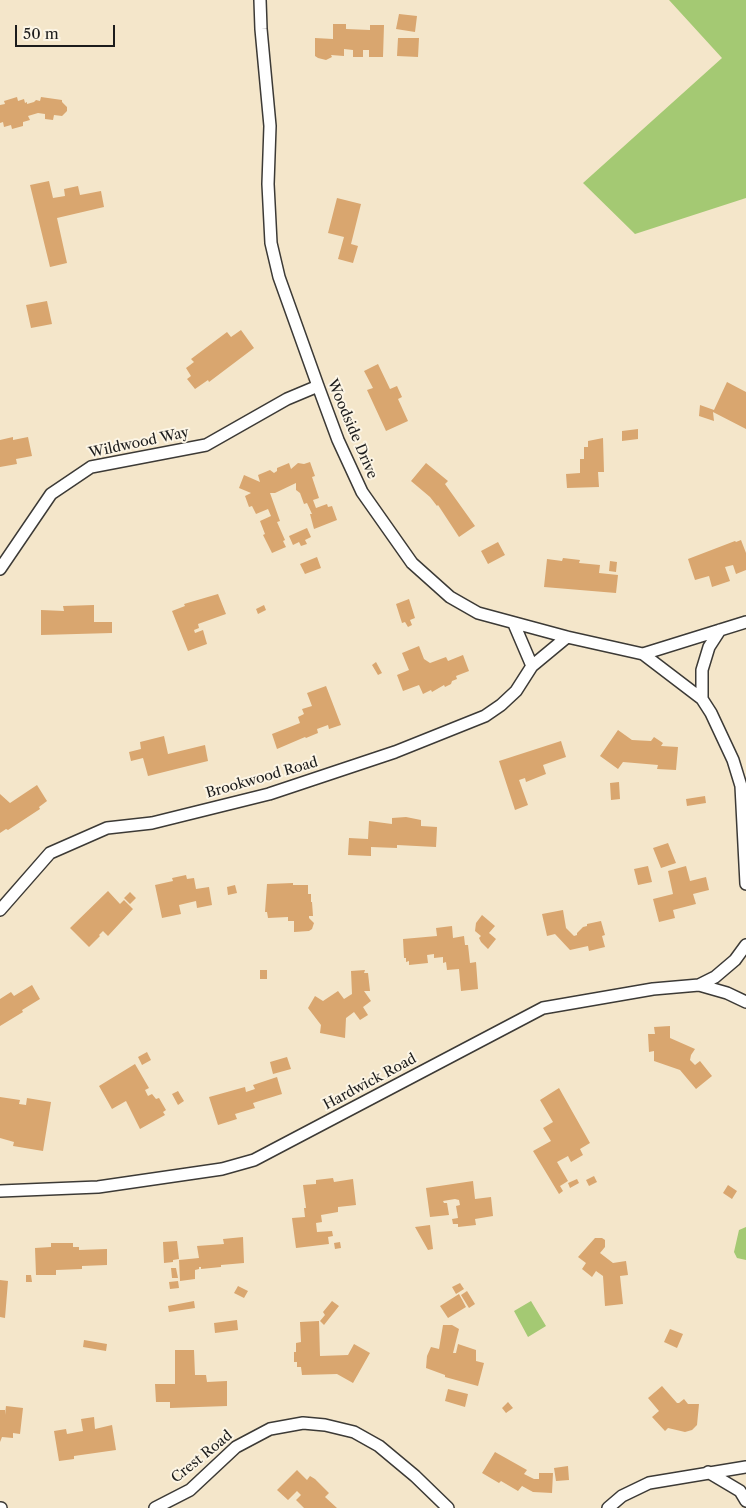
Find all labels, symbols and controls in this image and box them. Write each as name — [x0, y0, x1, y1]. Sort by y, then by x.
scale bar — [18, 15, 118, 47]
text: 50 m — [23, 24, 59, 43]
street label: Woodside Drive — [323, 377, 381, 481]
street label: Wildwood Way — [88, 424, 190, 462]
street label: Brookwood Road — [204, 754, 320, 802]
street label: Hardwick Road — [321, 1050, 419, 1114]
street label: Crest Road — [168, 1427, 236, 1487]

